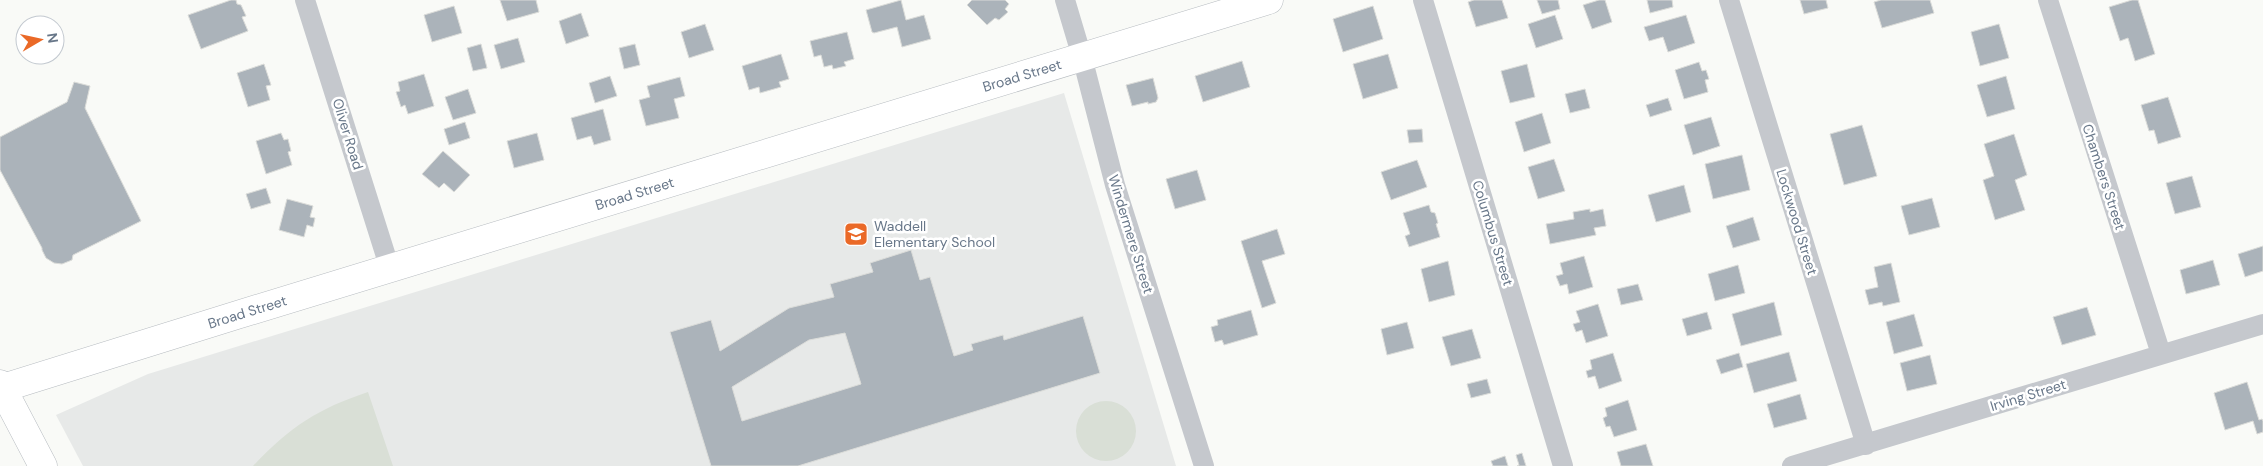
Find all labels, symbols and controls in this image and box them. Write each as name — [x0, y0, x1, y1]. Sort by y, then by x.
north arrow — [15, 15, 65, 65]
text: N — [43, 32, 63, 44]
street label: Broad Street — [980, 55, 1064, 96]
street label: Oliver Road — [329, 96, 367, 172]
street label: Chambers Street — [2078, 122, 2130, 232]
street label: Lockwood Street — [1772, 167, 1822, 277]
street label: Windermere Street — [1104, 172, 1158, 296]
street label: Broad Street — [593, 173, 676, 214]
street label: Columbus Street — [1468, 178, 1518, 288]
place label: Waddell Elementary School — [874, 217, 995, 251]
school or university icon: Waddell Elementary School — [843, 221, 869, 247]
street label: Broad Street — [206, 291, 289, 333]
street label: Irving Street — [1988, 375, 2068, 415]

